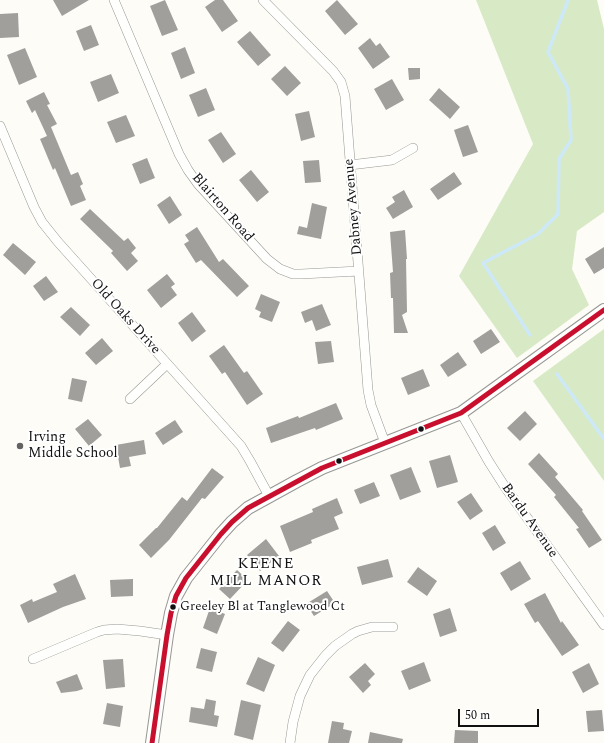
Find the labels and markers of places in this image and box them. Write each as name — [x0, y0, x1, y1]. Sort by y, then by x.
unlabelled marker — [416, 424, 426, 434]
place label: Irving Middle School — [28, 430, 118, 462]
marker: Irving Middle School — [15, 441, 25, 451]
unlabelled marker — [334, 456, 344, 466]
place label: Greeley Bl at Tanglewood Ct — [180, 599, 345, 615]
marker: Greeley Bl at Tanglewood Ct — [168, 602, 178, 612]

